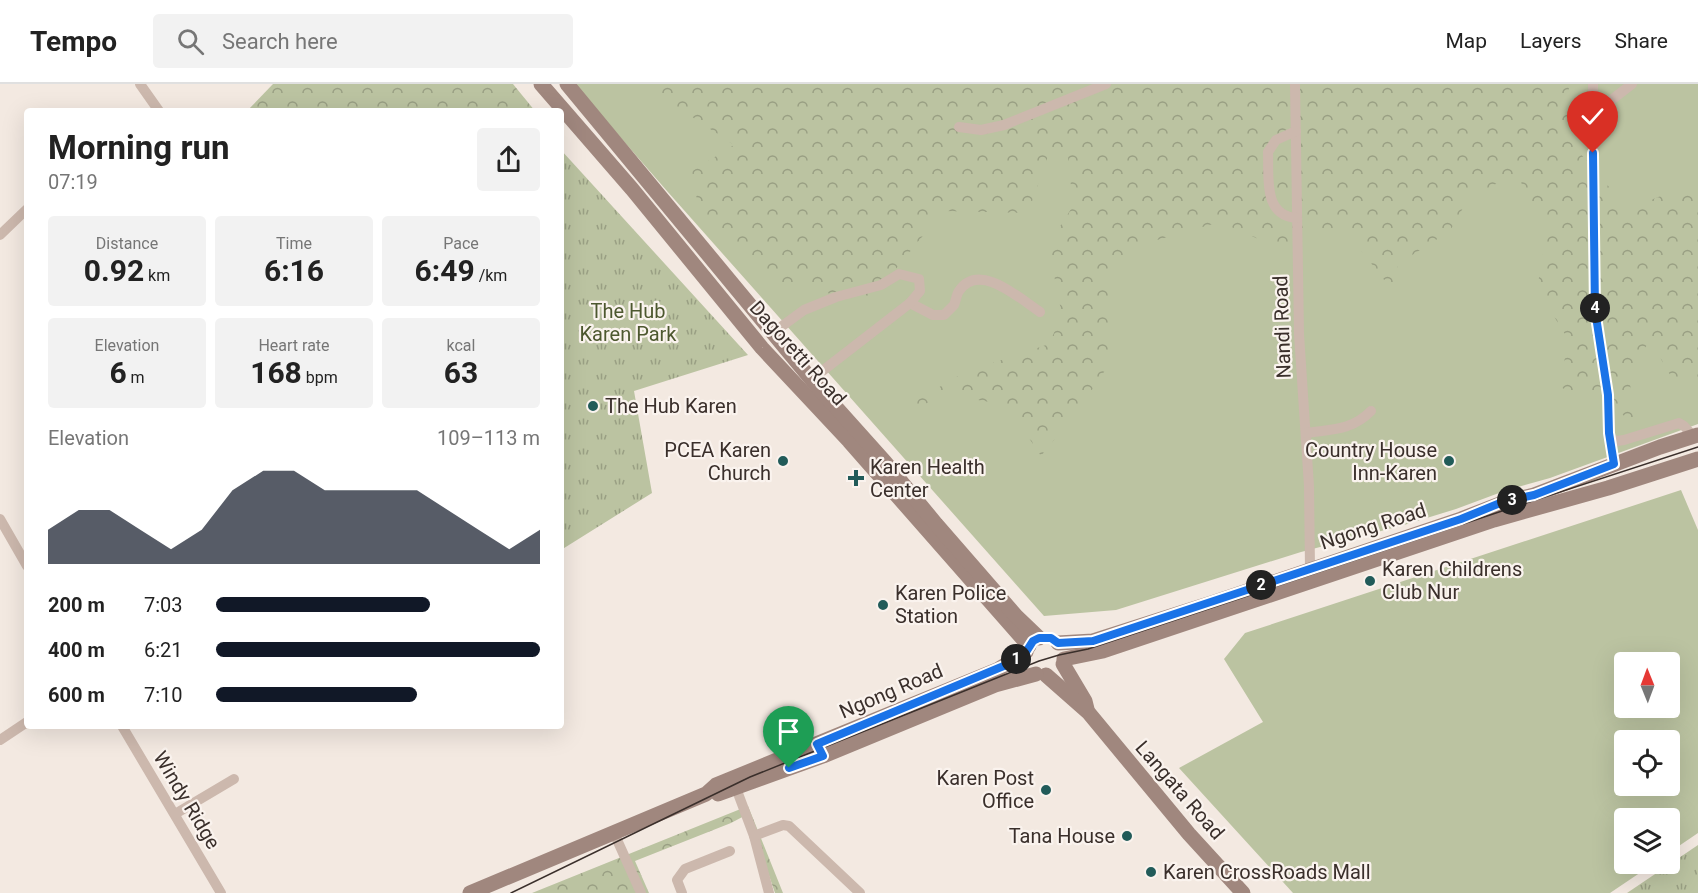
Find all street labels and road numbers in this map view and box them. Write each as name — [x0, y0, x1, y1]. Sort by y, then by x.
street label: Nandi Road — [1268, 275, 1296, 379]
street label: Dagoretti Road — [745, 296, 851, 410]
street label: Ngong Road — [1317, 498, 1429, 554]
street label: Ngong Road — [836, 658, 946, 724]
street label: Langata Road — [1131, 736, 1229, 844]
street label: Windy Ridge — [148, 747, 226, 853]

